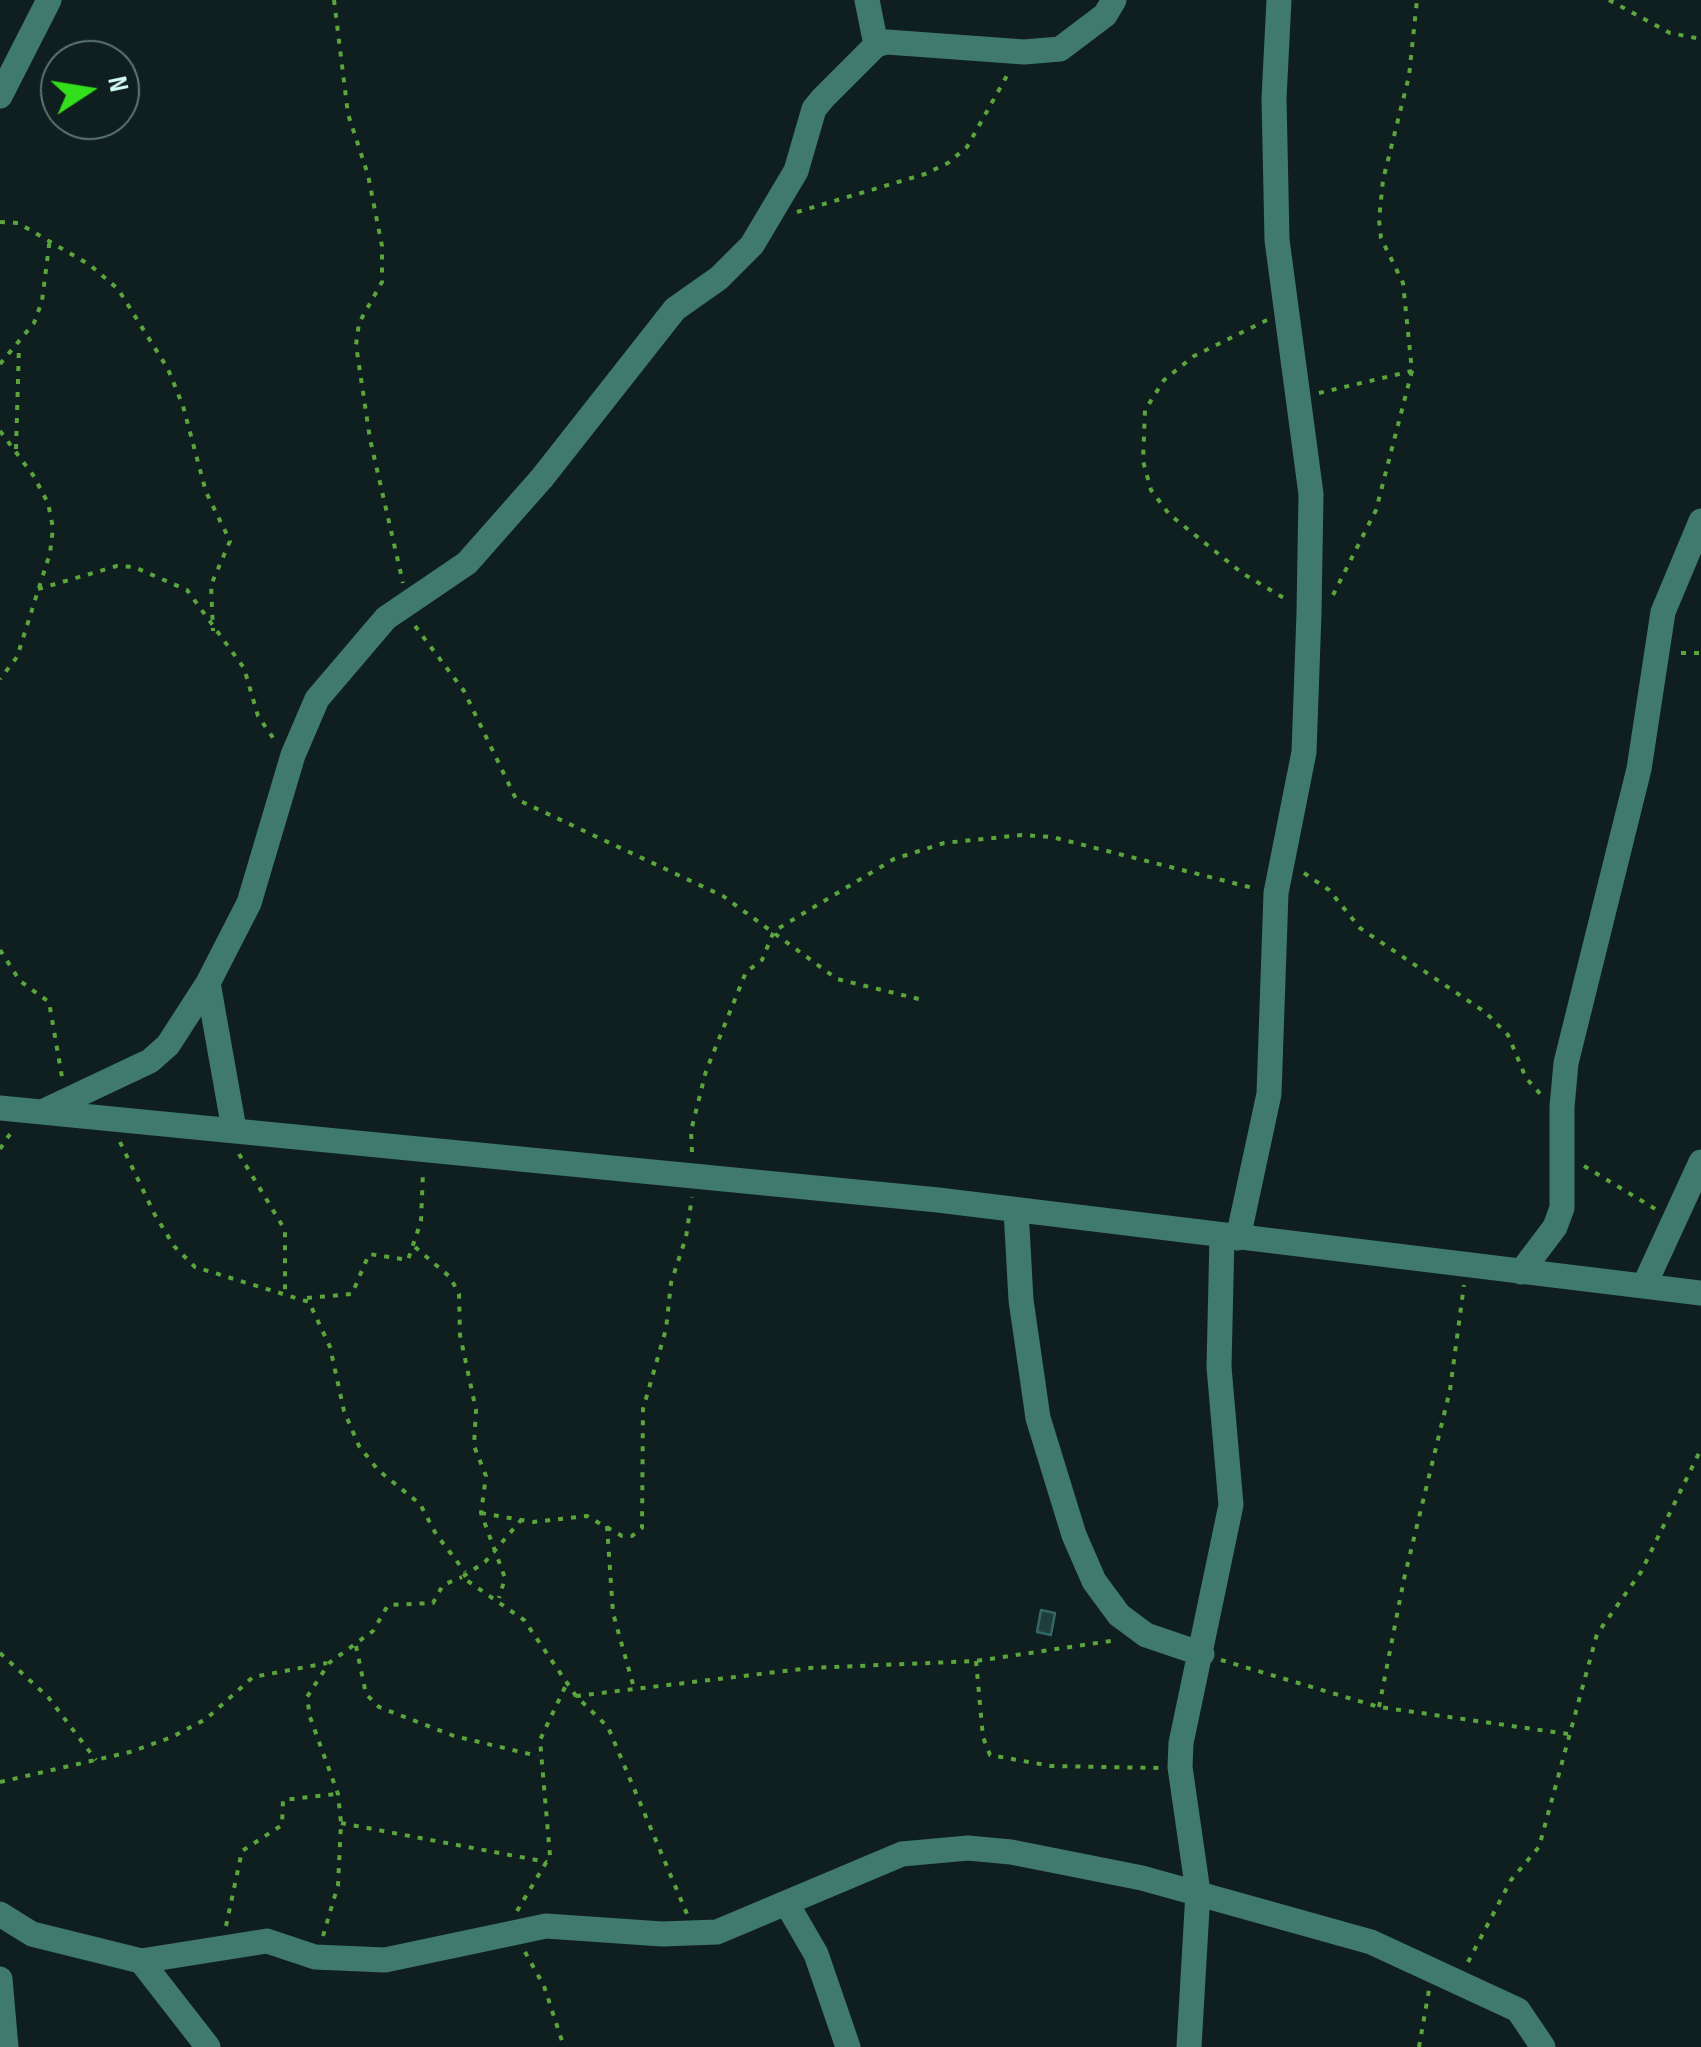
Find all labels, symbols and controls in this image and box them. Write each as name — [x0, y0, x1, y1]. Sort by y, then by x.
north arrow — [40, 40, 140, 140]
text: N — [100, 73, 136, 95]

